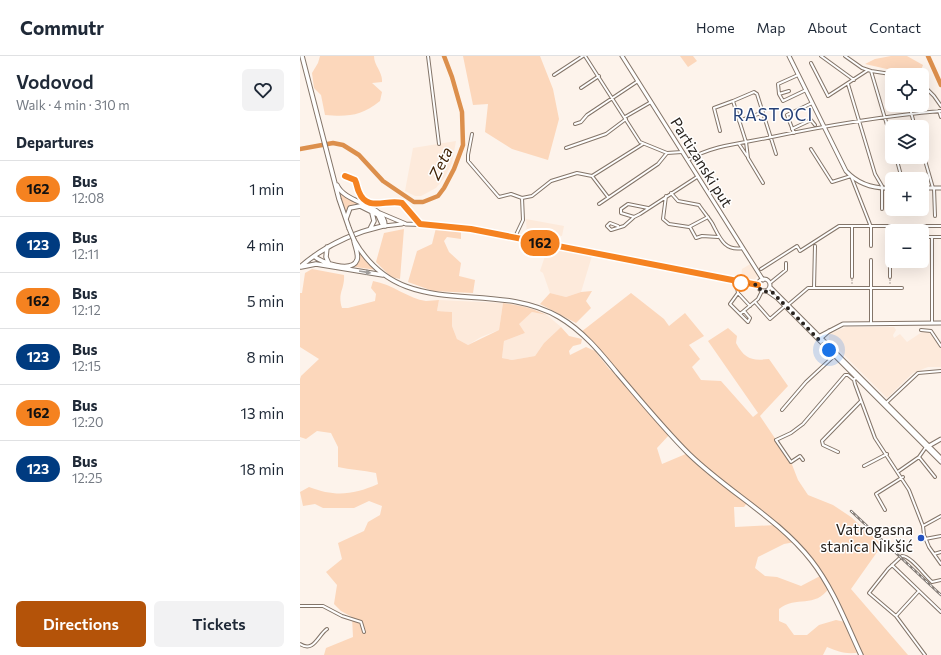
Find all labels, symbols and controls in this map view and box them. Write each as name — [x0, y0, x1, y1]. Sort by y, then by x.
text: Commutr — [20, 16, 104, 39]
text: Home — [696, 19, 735, 36]
text: Map — [757, 19, 785, 36]
text: About — [807, 19, 847, 36]
text: Contact — [869, 19, 921, 36]
map controls — [885, 68, 929, 268]
button: locate — [885, 68, 929, 112]
button: heart — [242, 69, 284, 111]
text: Vodovod — [16, 70, 94, 93]
text: Walk · 4 min · 310 m — [16, 97, 130, 113]
district label: RASTOCI — [733, 104, 813, 125]
street label: Partizanski put — [667, 114, 737, 210]
button: layers — [885, 120, 929, 164]
text: Departures — [16, 133, 94, 151]
water label: Zeta — [424, 144, 456, 183]
text: Bus — [72, 172, 97, 190]
button: + — [885, 172, 929, 216]
text: 162 — [27, 180, 49, 197]
text: 1 min — [249, 180, 284, 198]
text: 12:08 — [72, 190, 104, 206]
button: − — [885, 224, 929, 268]
text: Bus — [72, 228, 97, 246]
line badge: 162 — [517, 230, 563, 256]
text: 162 — [529, 234, 551, 251]
text: 123 — [27, 236, 49, 253]
text: 4 min — [247, 236, 284, 254]
text: 12:11 — [72, 246, 99, 262]
one-way arrow — [359, 269, 371, 275]
unlabelled marker — [732, 274, 750, 292]
text: Bus — [72, 284, 97, 302]
text: 162 — [27, 292, 49, 309]
text: 5 min — [247, 292, 284, 310]
text: 12:12 — [72, 302, 101, 318]
text: Bus — [72, 340, 97, 358]
your location — [819, 340, 839, 360]
text: 123 — [27, 348, 49, 365]
text: 8 min — [246, 348, 284, 366]
text: 12:15 — [72, 358, 101, 374]
text: Bus — [72, 396, 97, 414]
text: 162 — [27, 404, 49, 421]
text: 13 min — [241, 404, 284, 422]
text: 12:20 — [72, 414, 104, 430]
text: Bus — [72, 452, 97, 470]
text: 123 — [27, 460, 49, 477]
text: 18 min — [240, 460, 284, 478]
text: 12:25 — [72, 470, 103, 486]
place label: Vatrogasna stanica Nikšić — [820, 520, 913, 555]
marker: Vatrogasna stanica Nikšić — [916, 533, 926, 543]
button: Directions — [16, 601, 146, 647]
button: Tickets — [154, 601, 284, 647]

